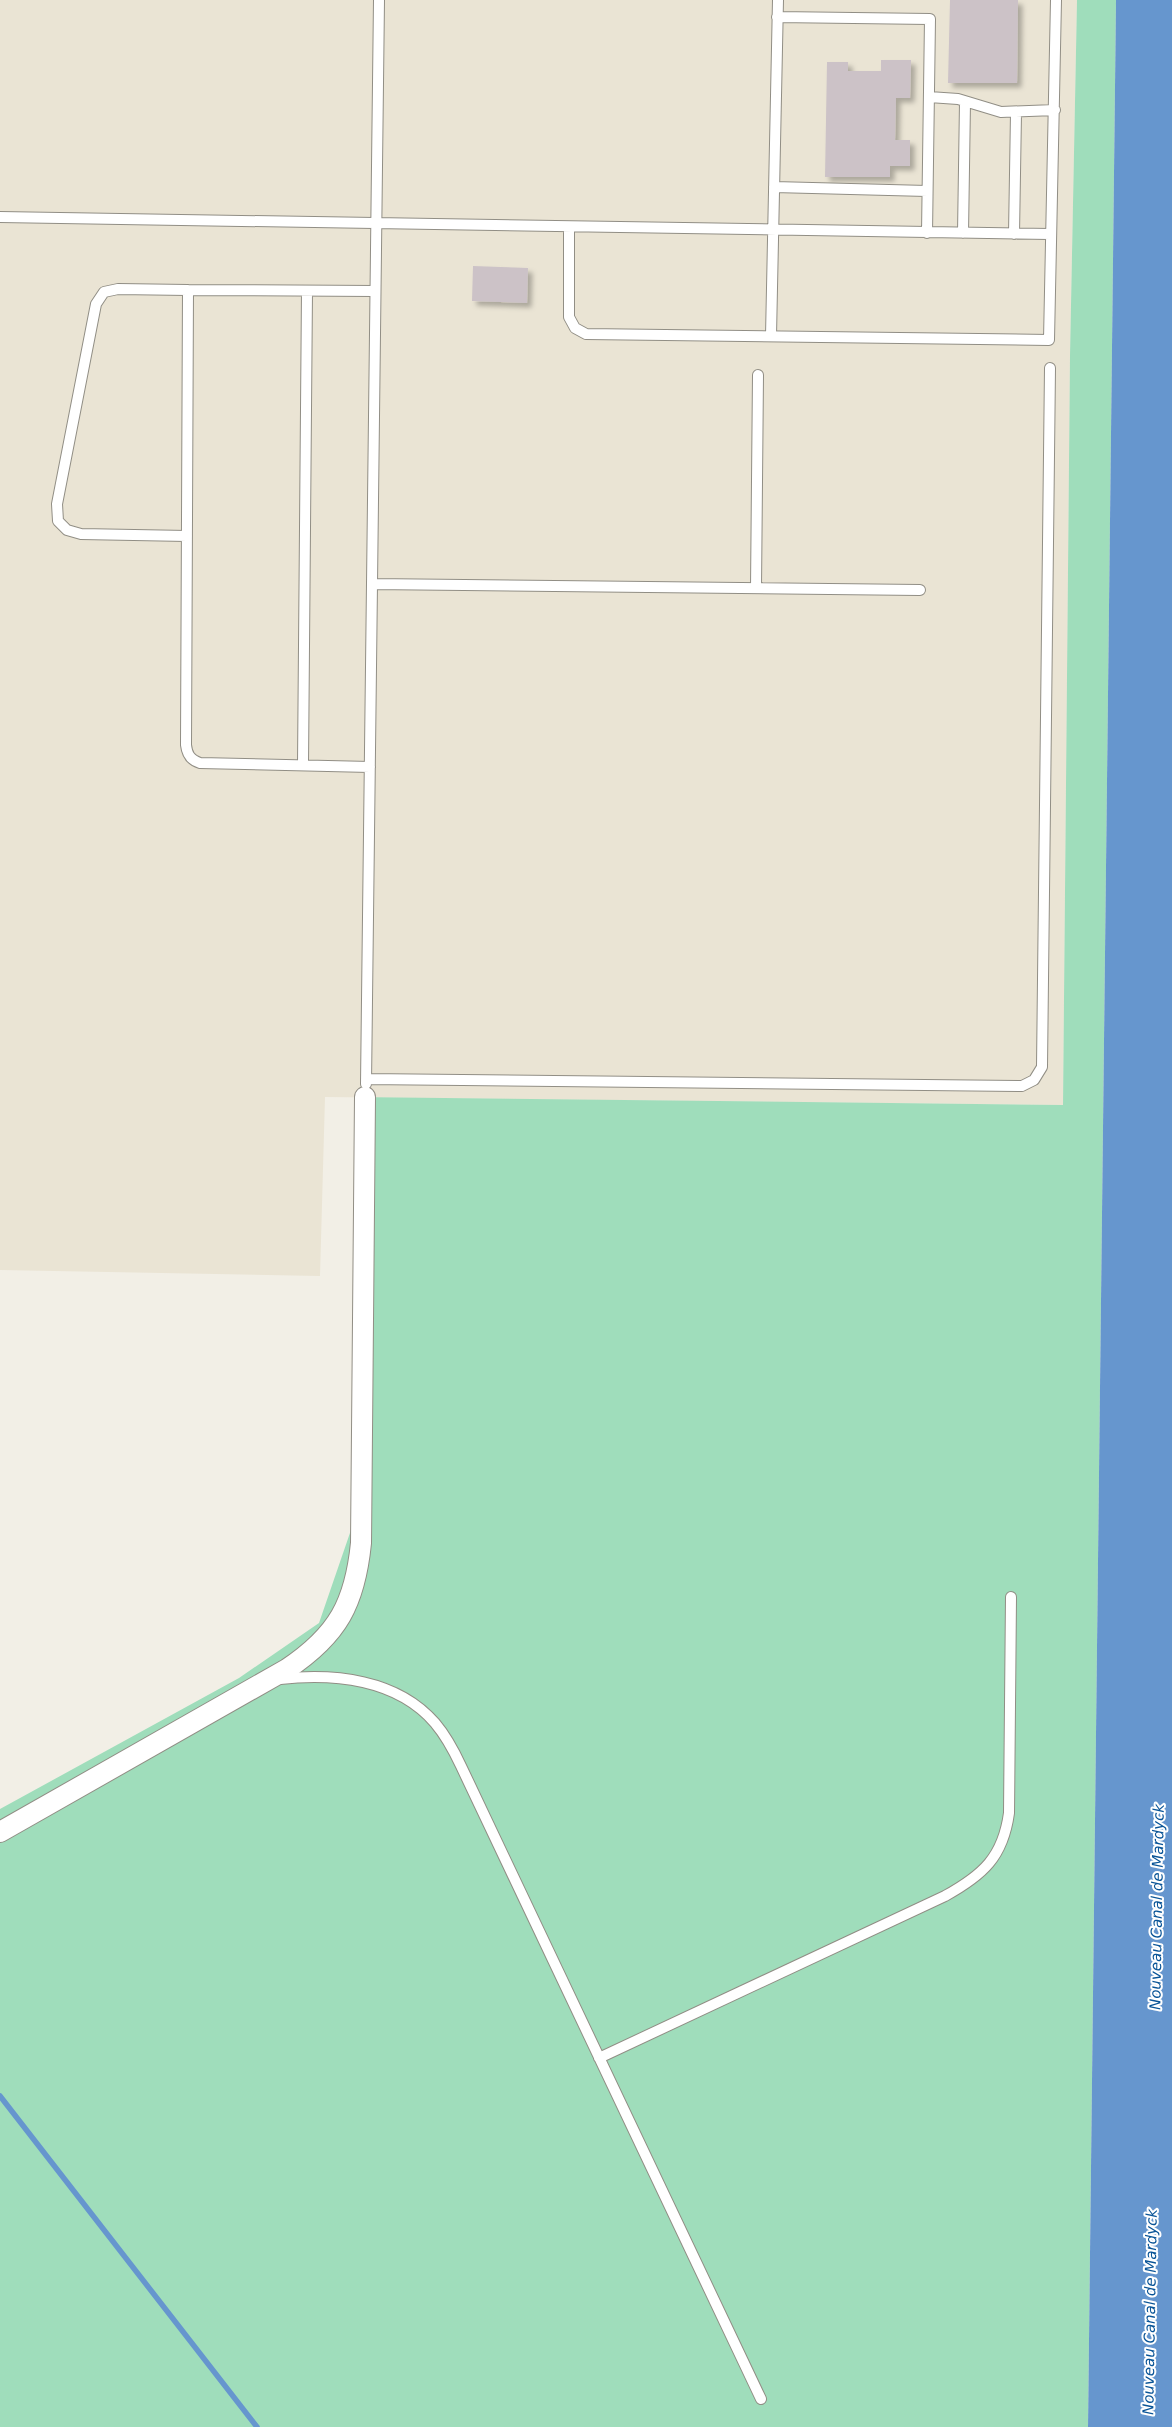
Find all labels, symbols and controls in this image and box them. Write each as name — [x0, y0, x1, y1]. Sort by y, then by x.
water label: Nouveau Canal de Mardyck — [1146, 1803, 1168, 2010]
water label: Nouveau Canal de Mardyck — [1139, 2208, 1161, 2415]

